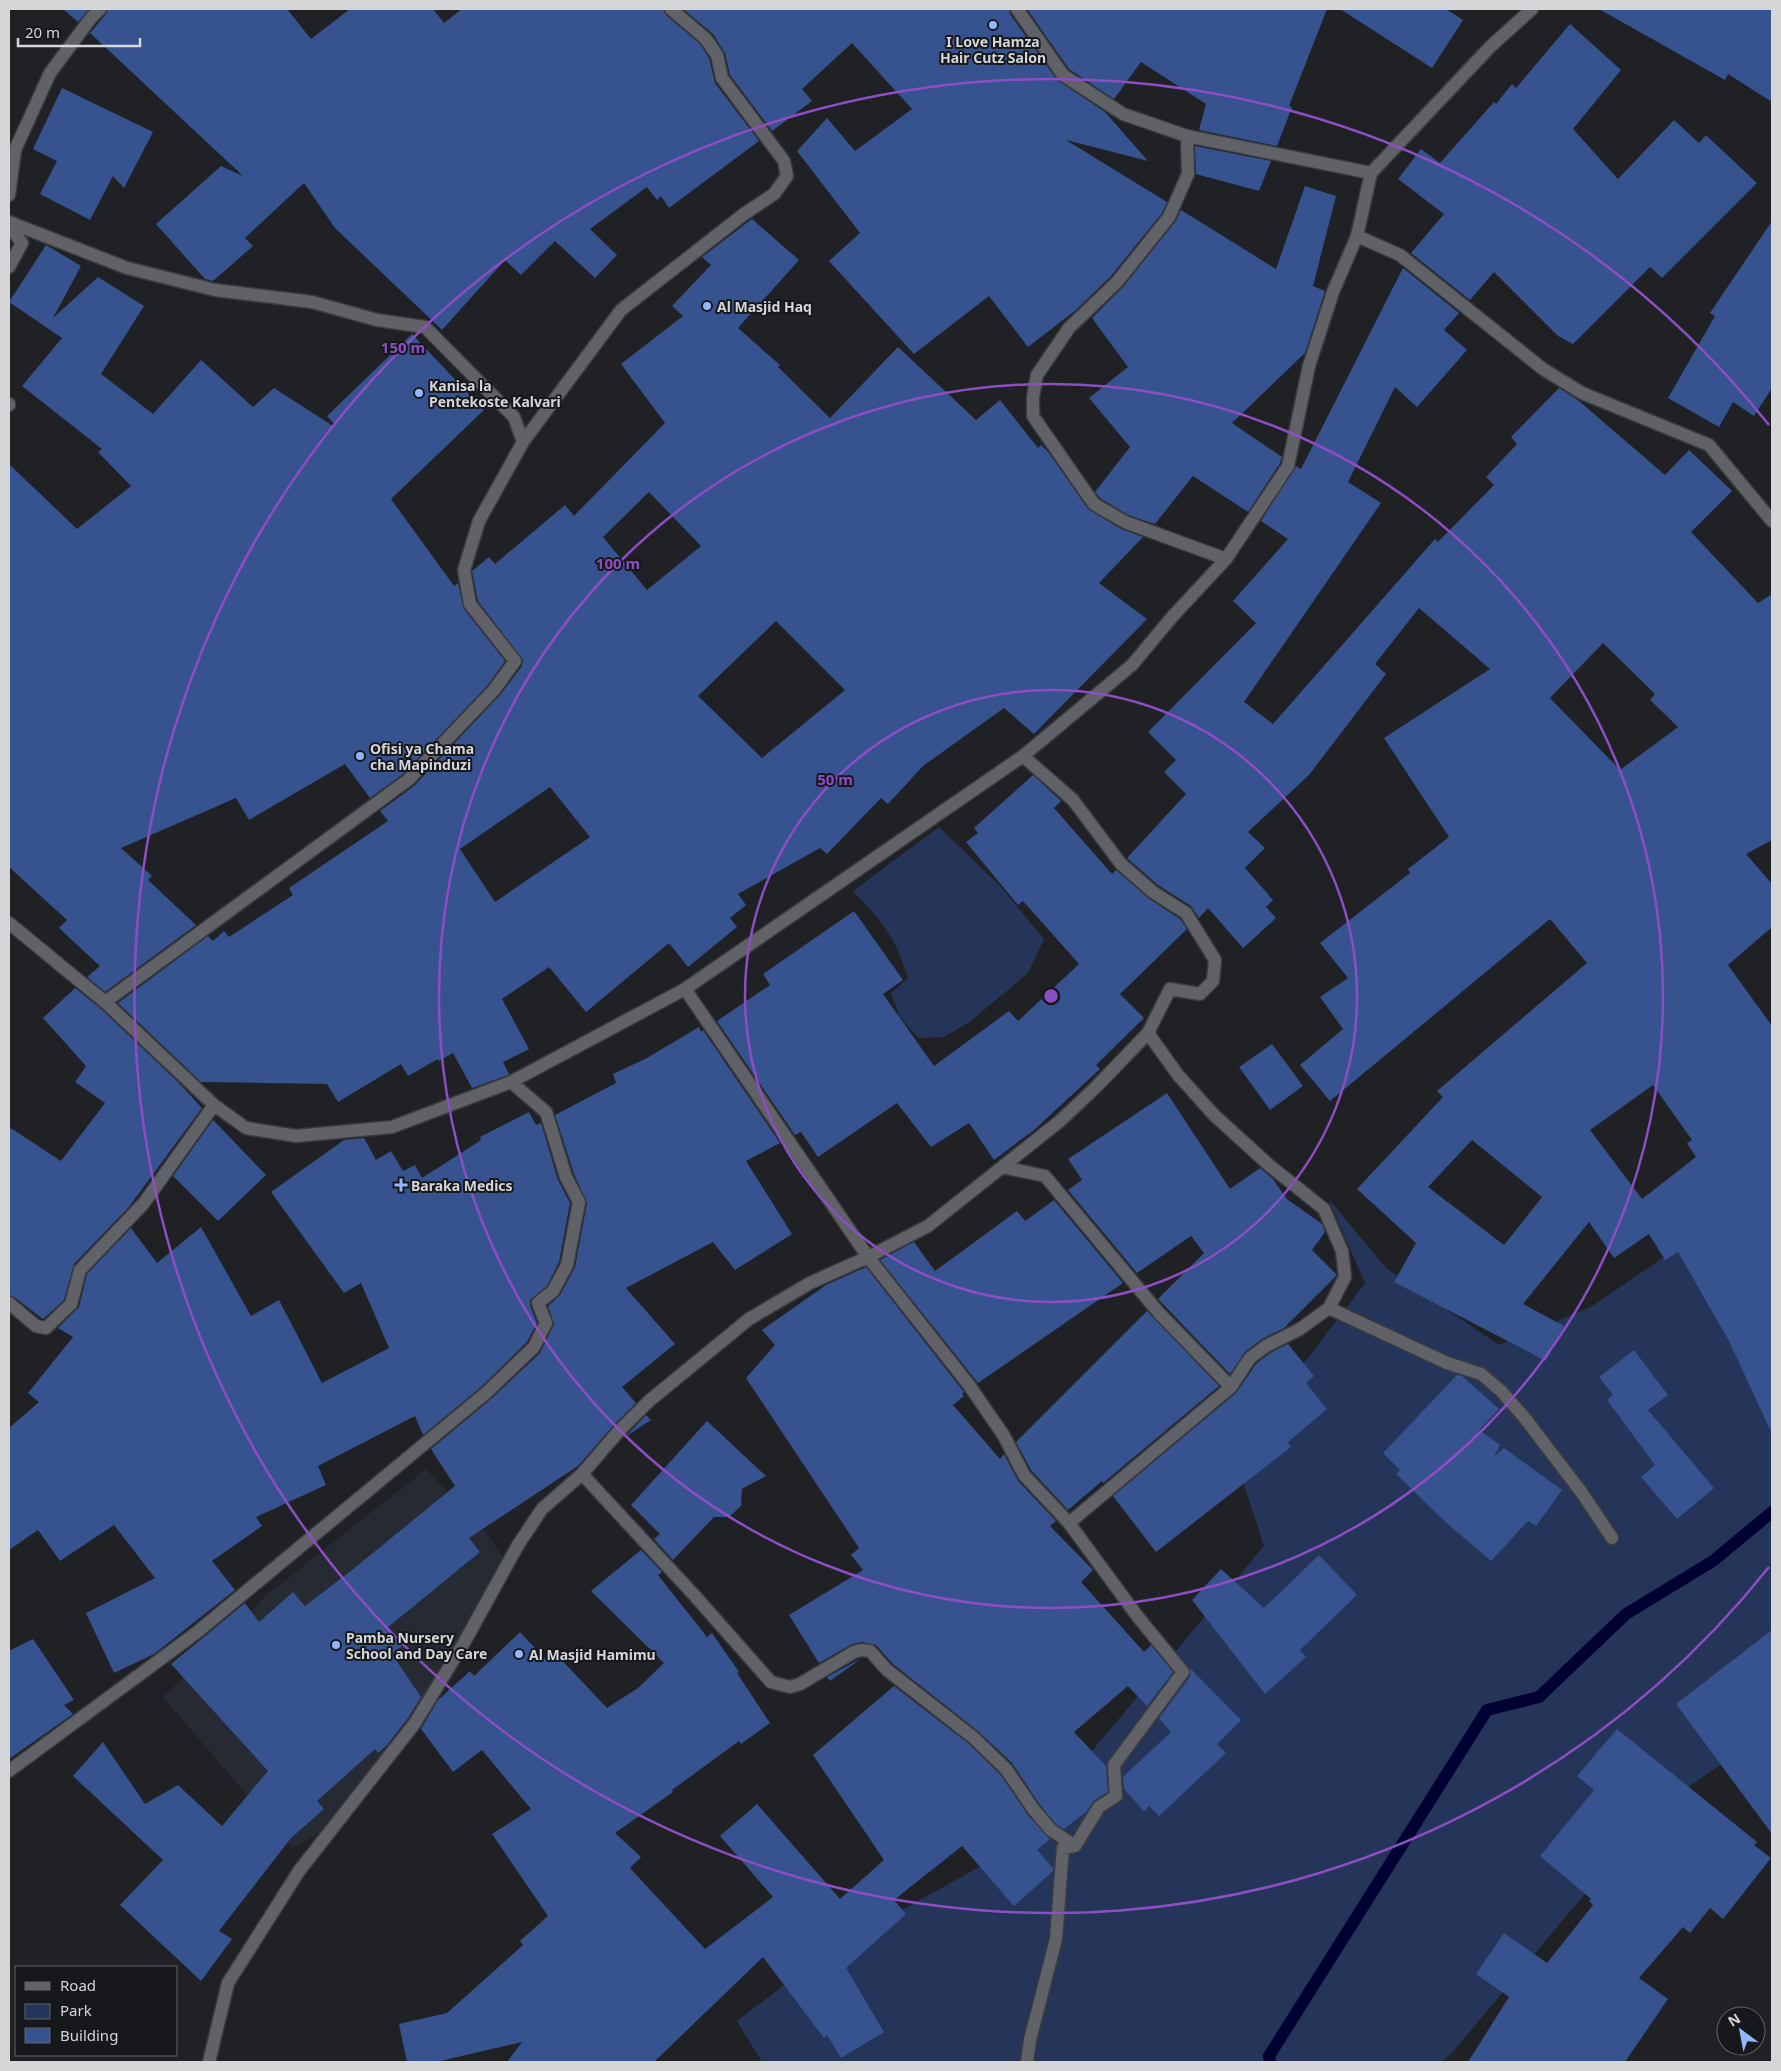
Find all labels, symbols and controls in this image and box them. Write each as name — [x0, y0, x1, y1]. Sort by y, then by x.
scale bar — [18, 15, 140, 47]
marker: I Love Hamza Hair Cutz Salon — [987, 19, 999, 31]
text: 20 m — [25, 22, 60, 42]
place label: I Love Hamza Hair Cutz Salon — [940, 32, 1046, 67]
place label: Al Masjid Haq — [717, 297, 812, 316]
marker: Al Masjid Haq — [701, 300, 713, 312]
text: 150 m — [381, 337, 425, 357]
place label: Kanisa la Pentekoste Kalvari — [429, 376, 561, 411]
marker: Kanisa la Pentekoste Kalvari — [413, 387, 425, 399]
text: 100 m — [596, 553, 640, 573]
place label: Ofisi ya Chama cha Mapinduzi — [370, 739, 474, 774]
marker: Ofisi ya Chama cha Mapinduzi — [354, 750, 366, 762]
text: 50 m — [817, 769, 853, 789]
centre of rings — [1042, 987, 1060, 1005]
place label: Baraka Medics — [411, 1176, 513, 1195]
marker: Baraka Medics — [395, 1179, 407, 1191]
place label: Pamba Nursery School and Day Care — [346, 1628, 487, 1663]
marker: Pamba Nursery School and Day Care — [330, 1639, 342, 1651]
place label: Al Masjid Hamimu — [529, 1645, 656, 1664]
marker: Al Masjid Hamimu — [513, 1648, 525, 1660]
legend — [15, 1966, 178, 2056]
text: Road — [60, 1975, 96, 1995]
text: Park — [60, 2000, 92, 2020]
north arrow — [1716, 2006, 1766, 2056]
text: N — [1724, 2008, 1744, 2031]
text: Building — [60, 2025, 118, 2045]

